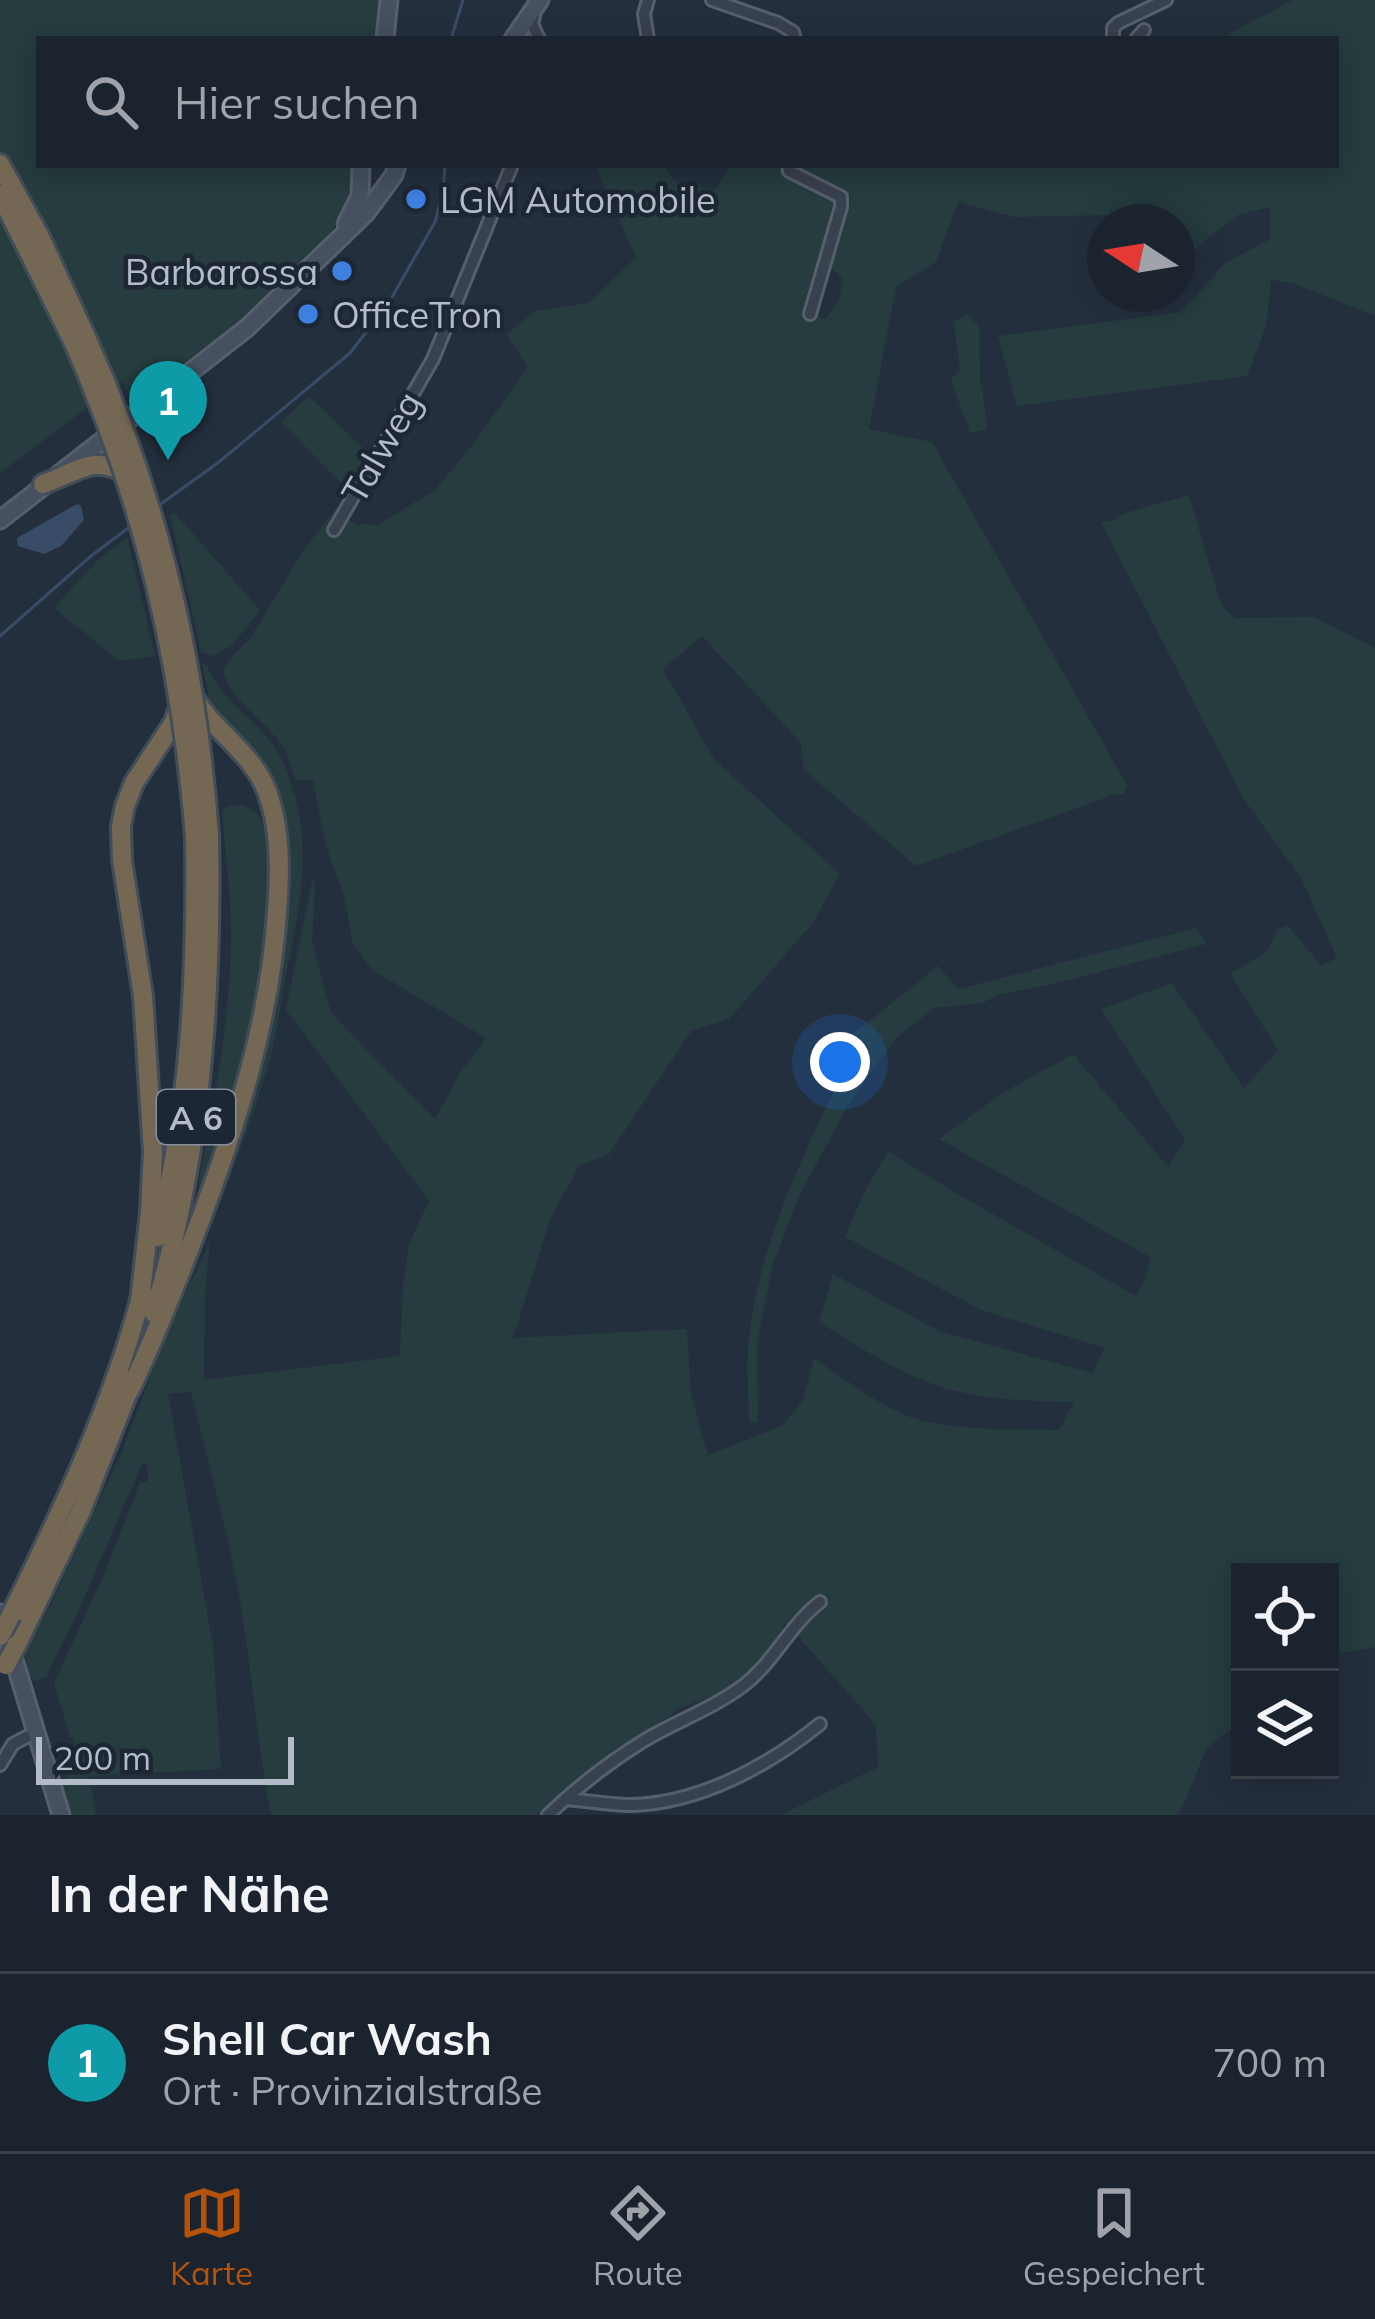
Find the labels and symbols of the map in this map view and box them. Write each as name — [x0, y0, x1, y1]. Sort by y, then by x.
place label: LGM Automobile — [440, 177, 716, 222]
marker: LGM Automobile — [403, 186, 429, 212]
north arrow — [1087, 204, 1195, 312]
place label: Barbarossa — [125, 249, 318, 294]
marker: Barbarossa — [329, 258, 355, 284]
place label: OfficeTron — [332, 292, 503, 337]
marker: OfficeTron — [295, 301, 321, 327]
pin: 1 — [129, 361, 207, 460]
street label: Talweg — [331, 383, 431, 511]
your location — [810, 1032, 870, 1092]
road number: A 6 — [157, 1090, 235, 1144]
scale bar — [36, 1731, 294, 1784]

